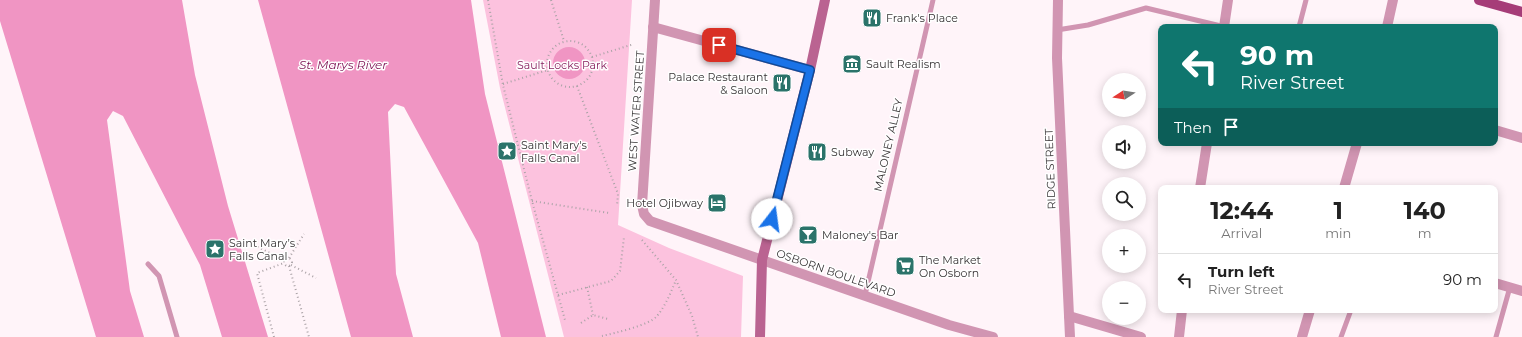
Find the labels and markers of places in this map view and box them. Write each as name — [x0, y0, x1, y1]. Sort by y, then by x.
restaurant icon: Frank's Place — [861, 7, 883, 29]
place label: Frank's Place — [886, 11, 958, 25]
pin — [702, 28, 736, 62]
museum icon: Sault Realism — [841, 53, 863, 75]
place label: Sault Realism — [866, 57, 941, 71]
place label: Palace Restaurant & Saloon — [668, 70, 769, 97]
restaurant icon: Palace Restaurant & Saloon — [771, 72, 793, 94]
place label: Saint Mary's Falls Canal — [521, 138, 588, 165]
place icon: Saint Mary's Falls Canal — [496, 140, 518, 162]
restaurant icon: Subway — [806, 141, 828, 163]
place label: Subway — [831, 145, 874, 159]
hotel icon: Hotel Ojibway — [706, 192, 728, 214]
place label: Hotel Ojibway — [626, 196, 703, 210]
bar icon: Maloney's Bar — [797, 224, 819, 246]
place label: Maloney's Bar — [822, 228, 899, 242]
place label: Saint Mary’s Falls Canal — [229, 236, 296, 263]
place icon: Saint Mary’s Falls Canal — [204, 238, 226, 260]
place label: The Market On Osborn — [919, 253, 982, 280]
supermarket icon: The Market On Osborn — [894, 255, 916, 277]

